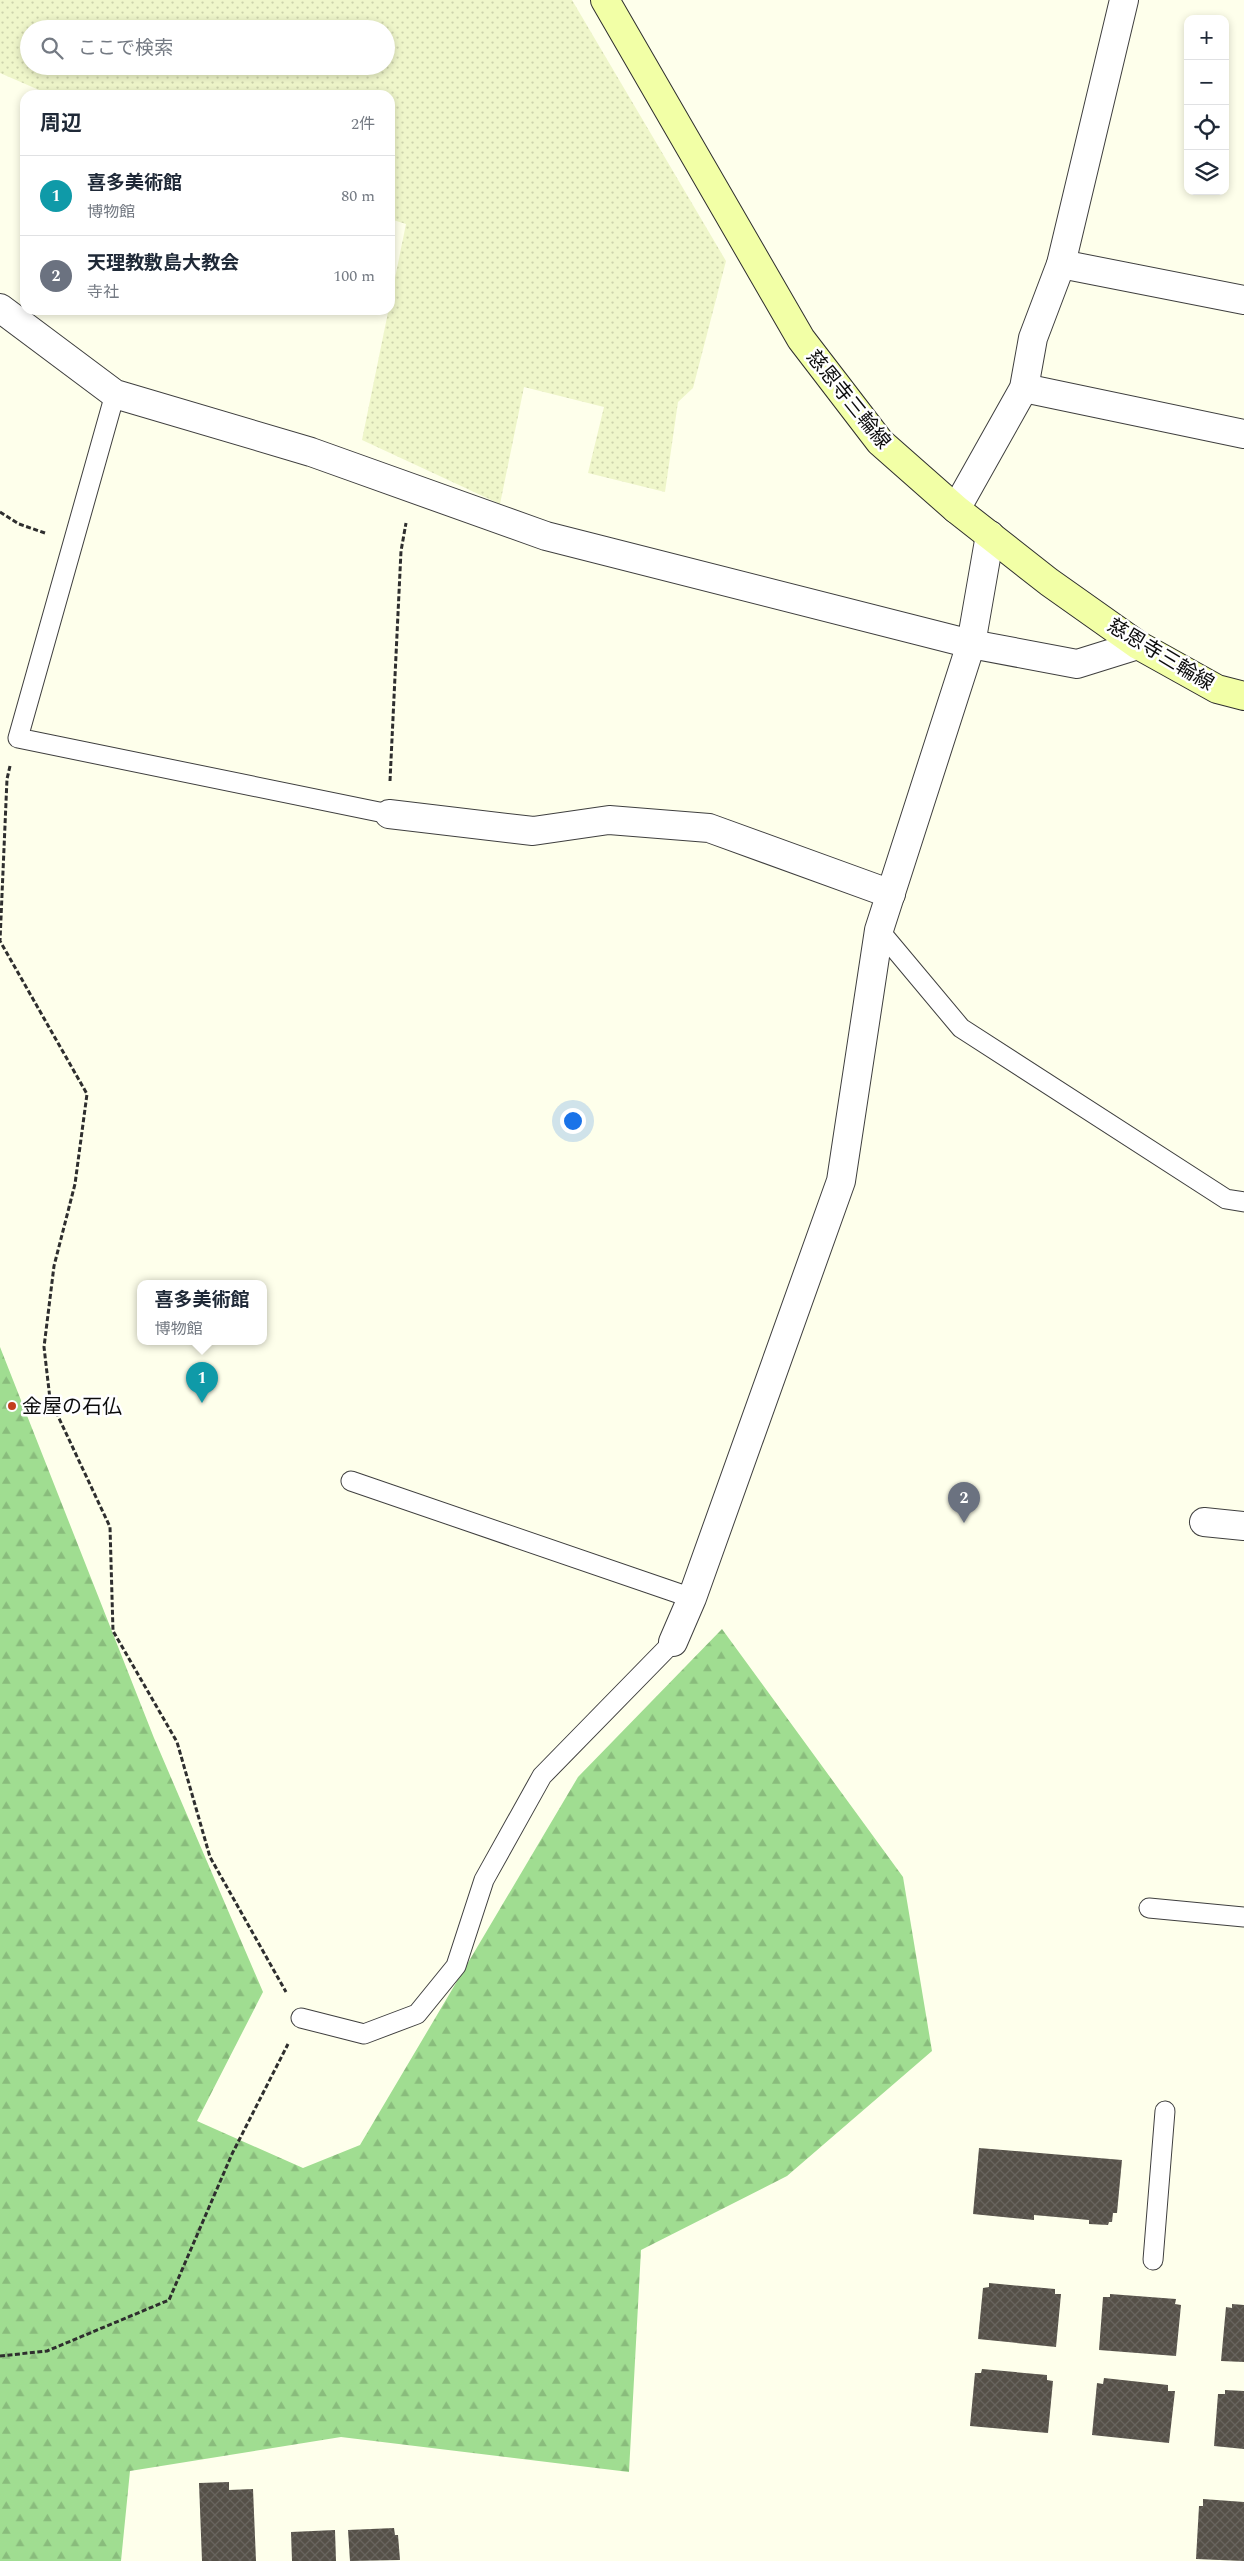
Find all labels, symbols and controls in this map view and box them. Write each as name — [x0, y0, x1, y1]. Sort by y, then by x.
map controls — [1184, 15, 1229, 195]
button: + — [1184, 15, 1229, 60]
search box — [20, 20, 395, 75]
icon: search — [38, 34, 66, 62]
text: ここで検索 — [78, 34, 173, 63]
button: − — [1184, 60, 1229, 105]
button: locate — [1184, 105, 1229, 150]
text: 周辺 — [40, 108, 82, 140]
text: 2件 — [351, 112, 375, 136]
button: layers — [1184, 150, 1229, 195]
text: 喜多美術館 — [87, 169, 182, 198]
text: 1 — [52, 184, 60, 208]
text: 80 m — [341, 184, 375, 208]
text: 博物館 — [87, 200, 135, 224]
text: 天理教敷島大教会 — [87, 249, 239, 278]
text: 2 — [52, 264, 60, 288]
text: 100 m — [333, 264, 375, 288]
text: 寺社 — [87, 280, 119, 304]
street label: 慈恩寺三輪線 — [799, 344, 898, 456]
street label: 慈恩寺三輪線 — [1101, 611, 1220, 699]
your location — [560, 1108, 586, 1134]
popup — [137, 1280, 267, 1345]
text: 喜多美術館 — [154, 1286, 250, 1315]
text: 博物館 — [154, 1317, 203, 1341]
pin: 1 — [186, 1362, 218, 1403]
place label: 金屋の石仏 — [22, 1392, 122, 1422]
marker: 金屋の石仏 — [6, 1400, 18, 1412]
pin: 2 — [948, 1482, 980, 1523]

